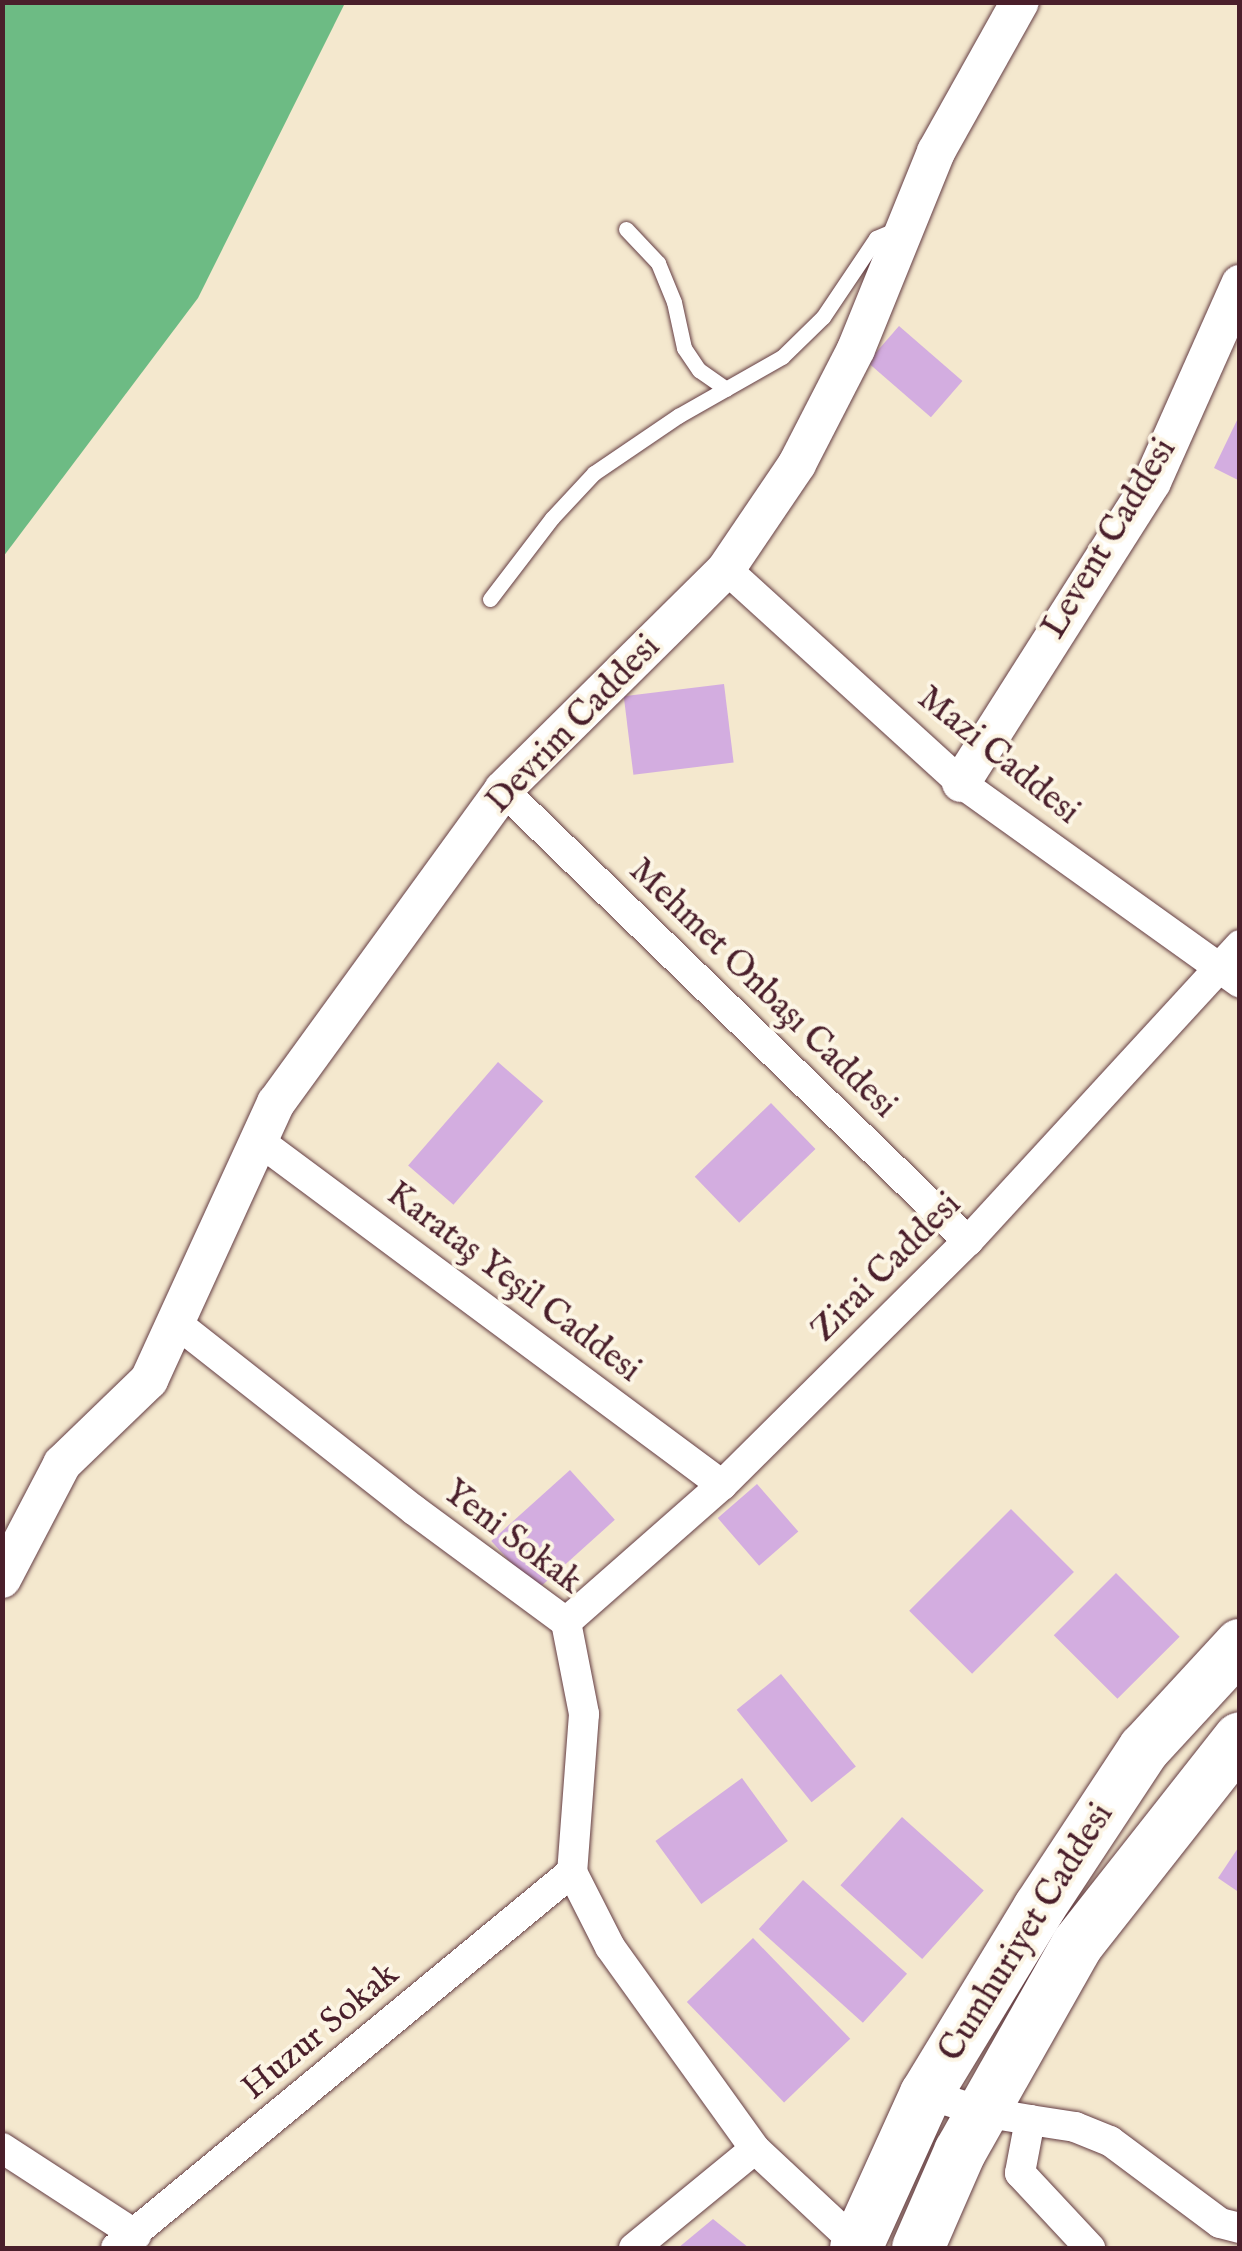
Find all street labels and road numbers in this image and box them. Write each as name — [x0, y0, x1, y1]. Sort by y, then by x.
street label: Levent Caddesi — [1034, 431, 1186, 647]
street label: Devrim Caddesi — [478, 627, 670, 823]
street label: Mazi Caddesi — [908, 678, 1088, 834]
street label: Mehmet Onbaşı Caddesi — [619, 850, 905, 1128]
street label: Karataş Yeşil Caddesi — [378, 1174, 648, 1392]
street label: Zirai Caddesi — [804, 1185, 970, 1351]
street label: Yeni Sokak — [434, 1472, 590, 1604]
street label: Cumhuriyet Caddesi — [931, 1796, 1123, 2070]
street label: Huzur Sokak — [234, 1954, 408, 2110]

